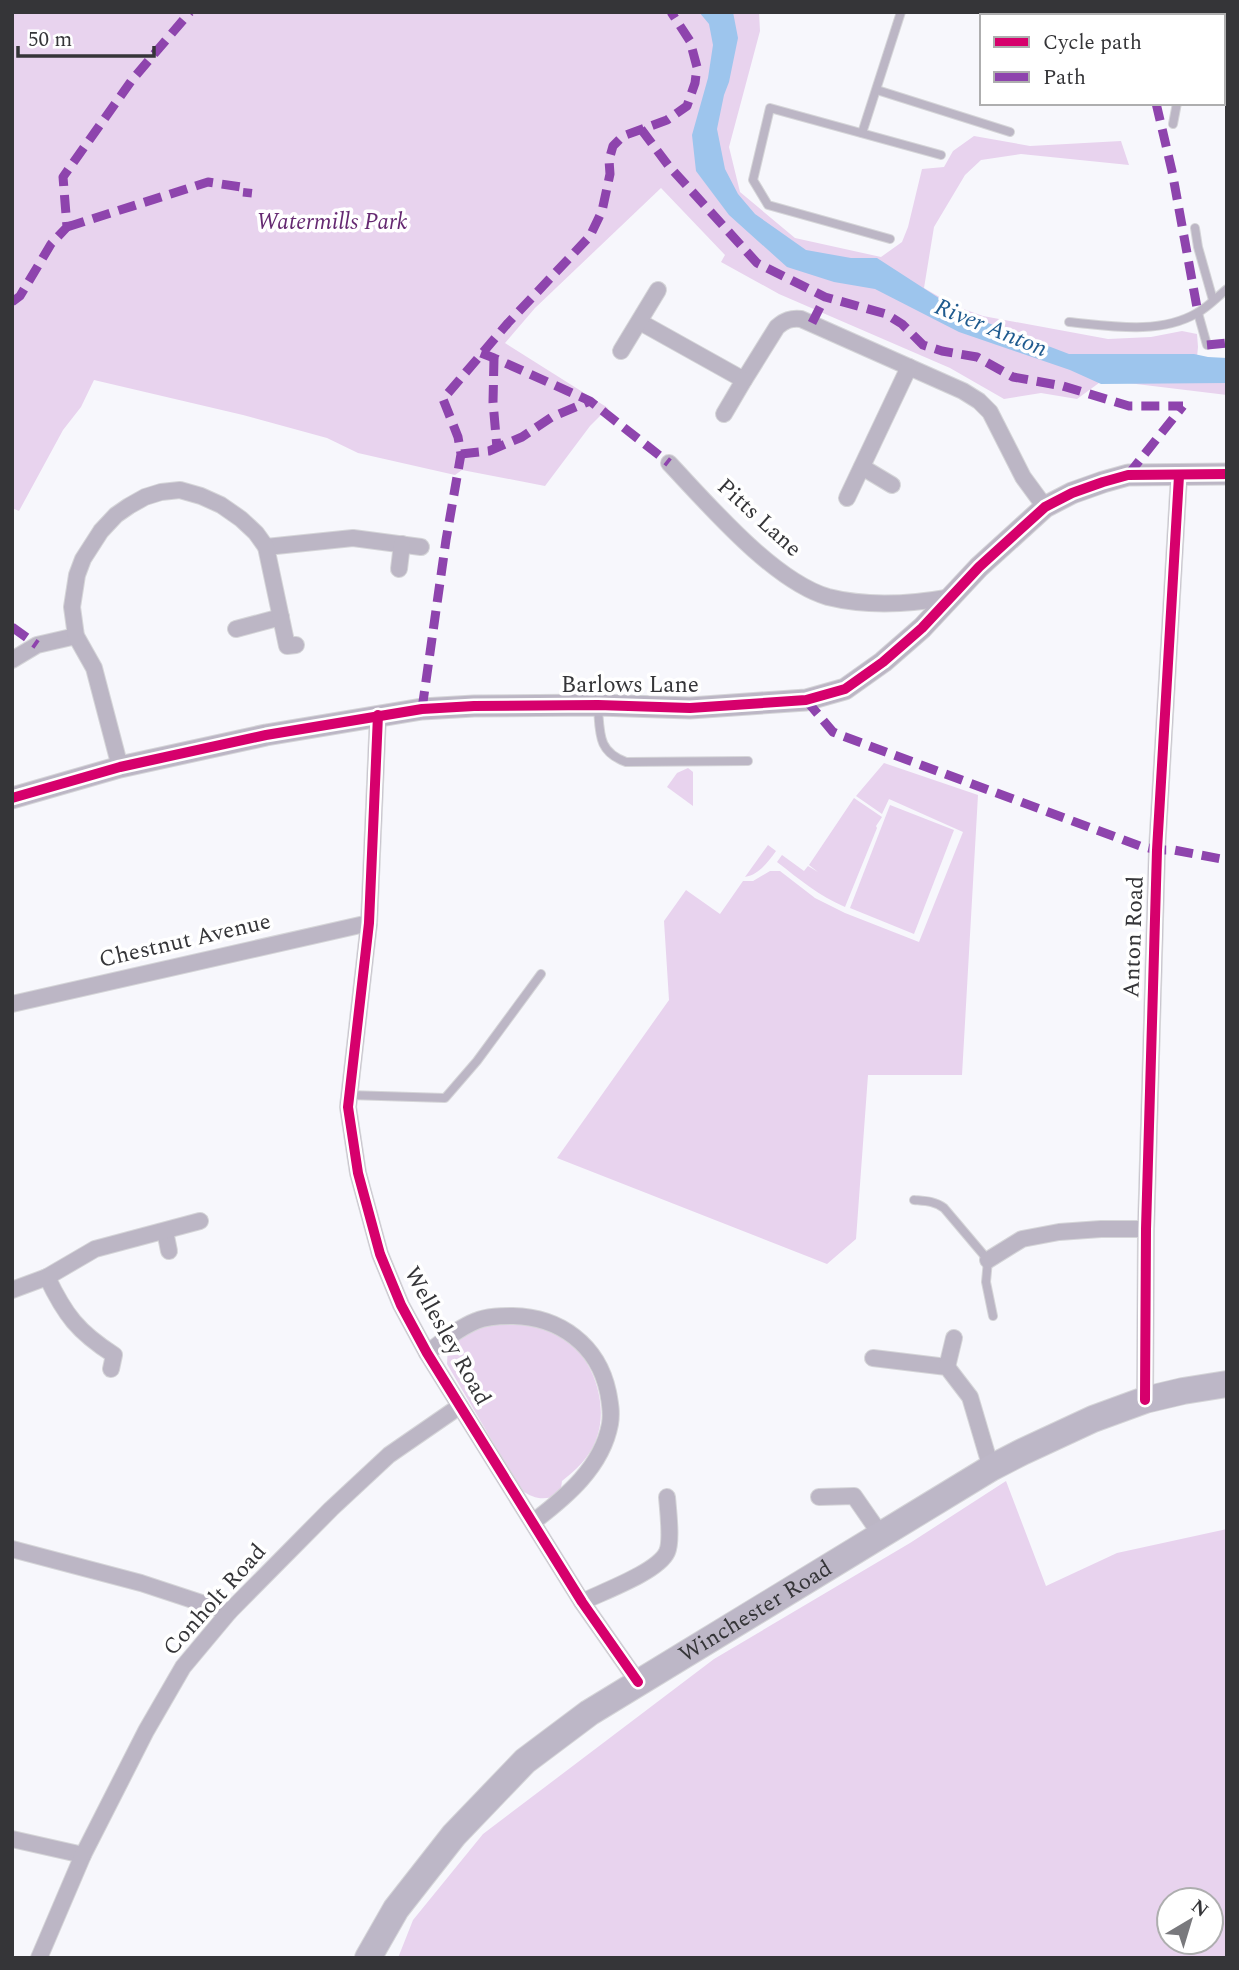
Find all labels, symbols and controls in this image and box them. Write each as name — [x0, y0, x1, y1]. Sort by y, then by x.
scale bar — [18, 14, 154, 58]
legend — [980, 14, 1225, 105]
text: 50 m — [28, 24, 72, 56]
text: Cycle path — [1043, 27, 1142, 59]
text: Path — [1043, 62, 1086, 94]
park label: Watermills Park — [256, 205, 408, 240]
water label: River Anton — [929, 289, 1053, 367]
street label: Pitts Lane — [709, 470, 809, 566]
street label: Barlows Lane — [561, 668, 699, 703]
street label: Anton Road — [1114, 875, 1154, 999]
street label: Chestnut Avenue — [96, 904, 274, 978]
street label: Wellesley Road — [394, 1260, 500, 1412]
street label: Conholt Road — [155, 1536, 275, 1664]
street label: Winchester Road — [672, 1551, 839, 1672]
north arrow — [1155, 1886, 1225, 1956]
text: N — [1185, 1893, 1215, 1925]

